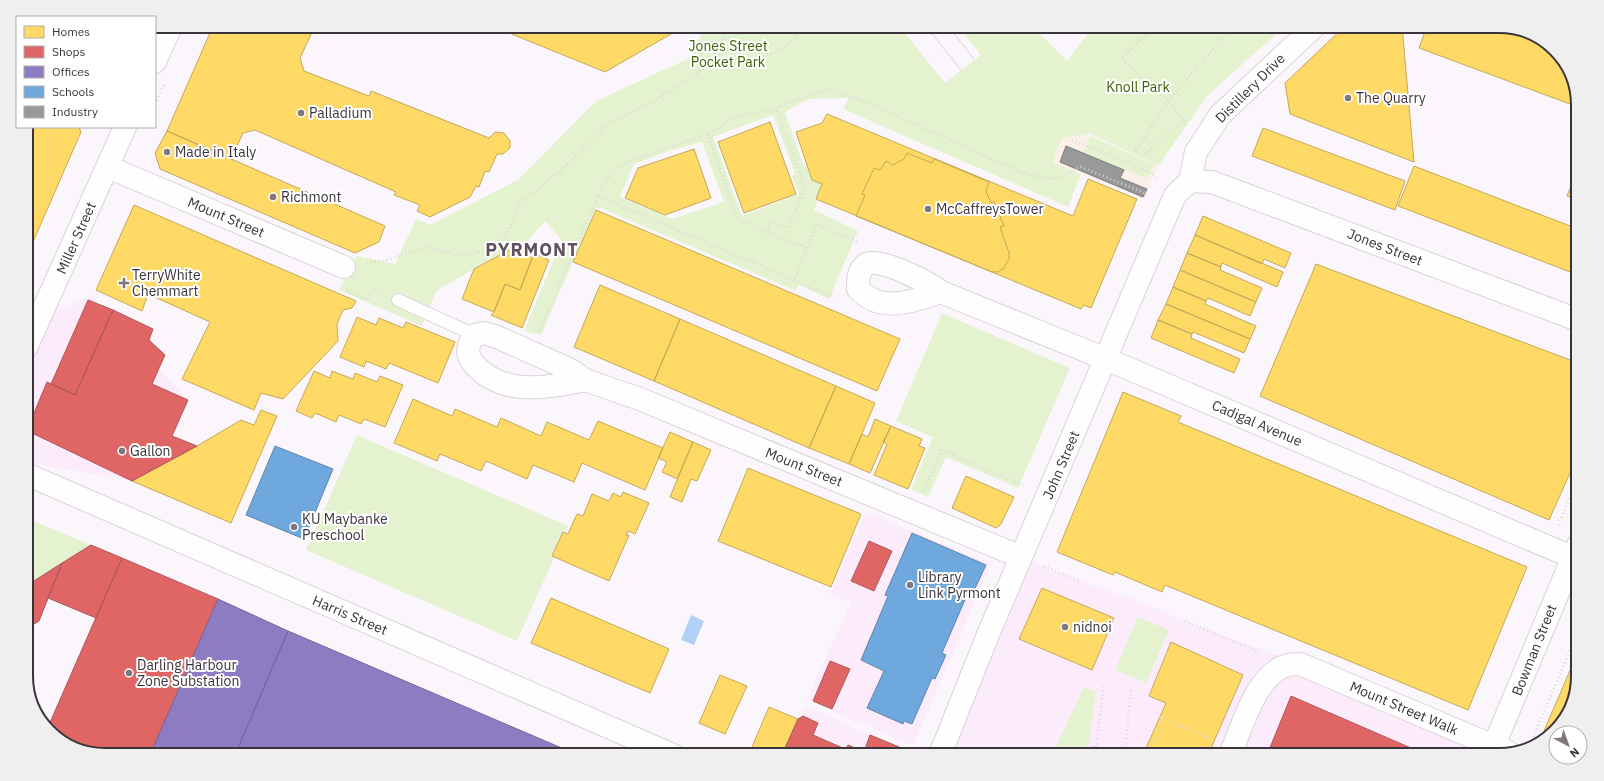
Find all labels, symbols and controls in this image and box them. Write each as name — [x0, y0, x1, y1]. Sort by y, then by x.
legend — [16, 16, 156, 128]
text: Homes — [52, 24, 90, 39]
park label: Jones Street Pocket Park — [688, 37, 768, 71]
text: Shops — [52, 44, 85, 59]
street label: Distillery Drive — [1211, 49, 1289, 127]
text: Offices — [52, 64, 90, 79]
park label: Knoll Park — [1106, 78, 1170, 96]
text: Schools — [52, 84, 95, 99]
place label: The Quarry — [1356, 89, 1426, 107]
marker: The Quarry — [1343, 93, 1353, 103]
text: Industry — [52, 104, 98, 119]
place label: Palladium — [309, 104, 372, 122]
marker: Palladium — [296, 108, 306, 118]
place label: Made in Italy — [175, 143, 256, 161]
marker: Made in Italy — [162, 147, 172, 157]
place label: Richmont — [281, 188, 341, 206]
marker: Richmont — [268, 192, 278, 202]
street label: Mount Street — [185, 193, 267, 241]
street label: Miller Street — [52, 199, 100, 277]
place label: McCaffreysTower — [936, 200, 1044, 218]
marker: McCaffreysTower — [923, 204, 933, 214]
street label: Jones Street — [1345, 224, 1425, 270]
district label: PYRMONT — [485, 238, 579, 261]
place label: TerryWhite Chemmart — [132, 266, 201, 300]
marker: TerryWhite Chemmart — [119, 278, 129, 288]
street label: Cadigal Avenue — [1209, 396, 1305, 450]
street label: John Street — [1039, 428, 1083, 502]
place label: Gallon — [130, 442, 171, 460]
street label: Mount Street — [763, 443, 845, 491]
marker: Gallon — [117, 446, 127, 456]
place label: KU Maybanke Preschool — [302, 510, 388, 544]
marker: KU Maybanke Preschool — [289, 522, 299, 532]
place label: Library Link Pyrmont — [918, 568, 1001, 602]
marker: Library Link Pyrmont — [905, 580, 915, 590]
street label: Harris Street — [310, 591, 390, 639]
street label: Bowman Street — [1507, 602, 1561, 698]
place label: nidnoi — [1073, 618, 1112, 636]
marker: nidnoi — [1060, 622, 1070, 632]
place label: Darling Harbour Zone Substation — [137, 656, 239, 690]
marker: Darling Harbour Zone Substation — [124, 668, 134, 678]
street label: Mount Street Walk — [1347, 677, 1461, 739]
north arrow — [1548, 725, 1588, 765]
text: N — [1567, 745, 1582, 760]

